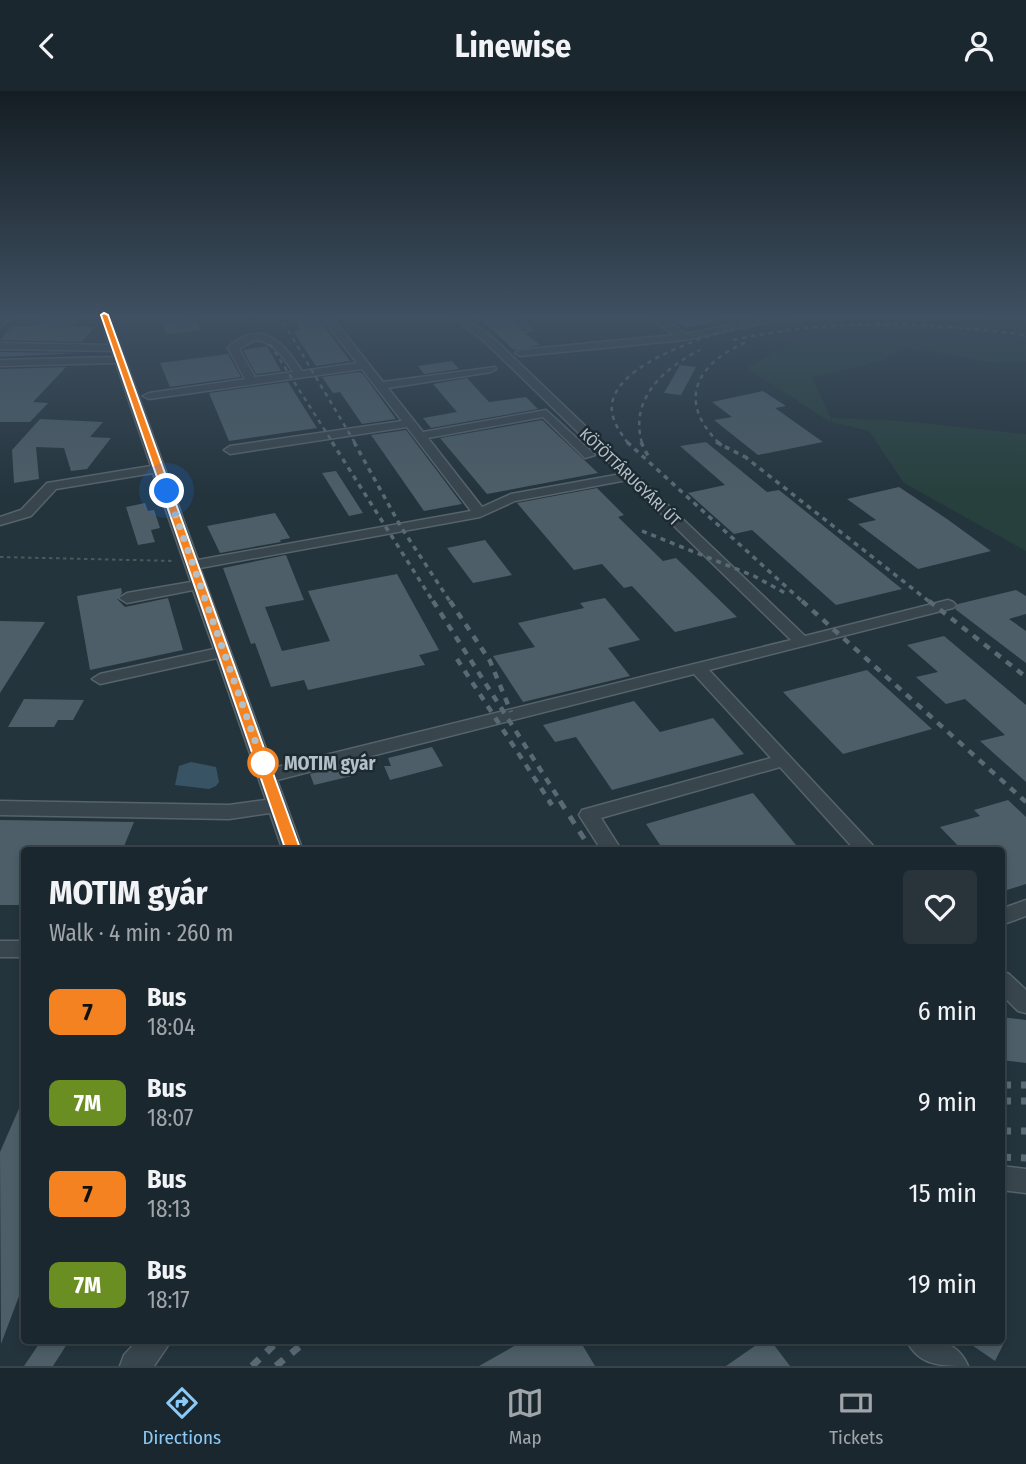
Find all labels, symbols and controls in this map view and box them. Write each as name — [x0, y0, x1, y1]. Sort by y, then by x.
icon: back — [28, 27, 66, 65]
text: Linewise — [455, 27, 571, 65]
icon: person — [960, 27, 998, 65]
street label: KÖTÖTTÁRUGYÁRI ÚT — [576, 424, 685, 530]
your location — [149, 473, 184, 508]
marker: MOTIM gyár — [248, 748, 278, 778]
place label: MOTIM gyár — [284, 752, 376, 775]
button: heart — [903, 870, 977, 944]
text: MOTIM gyár — [49, 873, 208, 913]
text: Walk · 4 min · 260 m — [49, 919, 234, 947]
text: Bus — [147, 982, 186, 1013]
text: 6 min — [918, 996, 977, 1027]
text: 7 — [82, 998, 93, 1026]
text: 18:04 — [147, 1013, 195, 1041]
text: Bus — [147, 1073, 186, 1104]
text: 9 min — [918, 1087, 977, 1118]
text: 7M — [74, 1089, 101, 1117]
text: 18:07 — [147, 1104, 193, 1132]
text: Bus — [147, 1164, 186, 1195]
text: 15 min — [909, 1178, 977, 1209]
text: 7 — [82, 1180, 93, 1208]
text: 18:13 — [147, 1195, 191, 1223]
text: Bus — [147, 1255, 186, 1286]
text: 19 min — [908, 1269, 977, 1300]
text: 7M — [74, 1271, 101, 1299]
text: 18:17 — [147, 1286, 190, 1314]
tab: Directions — [143, 1384, 221, 1449]
tab: Map — [506, 1384, 544, 1449]
tab: Tickets — [829, 1384, 883, 1449]

